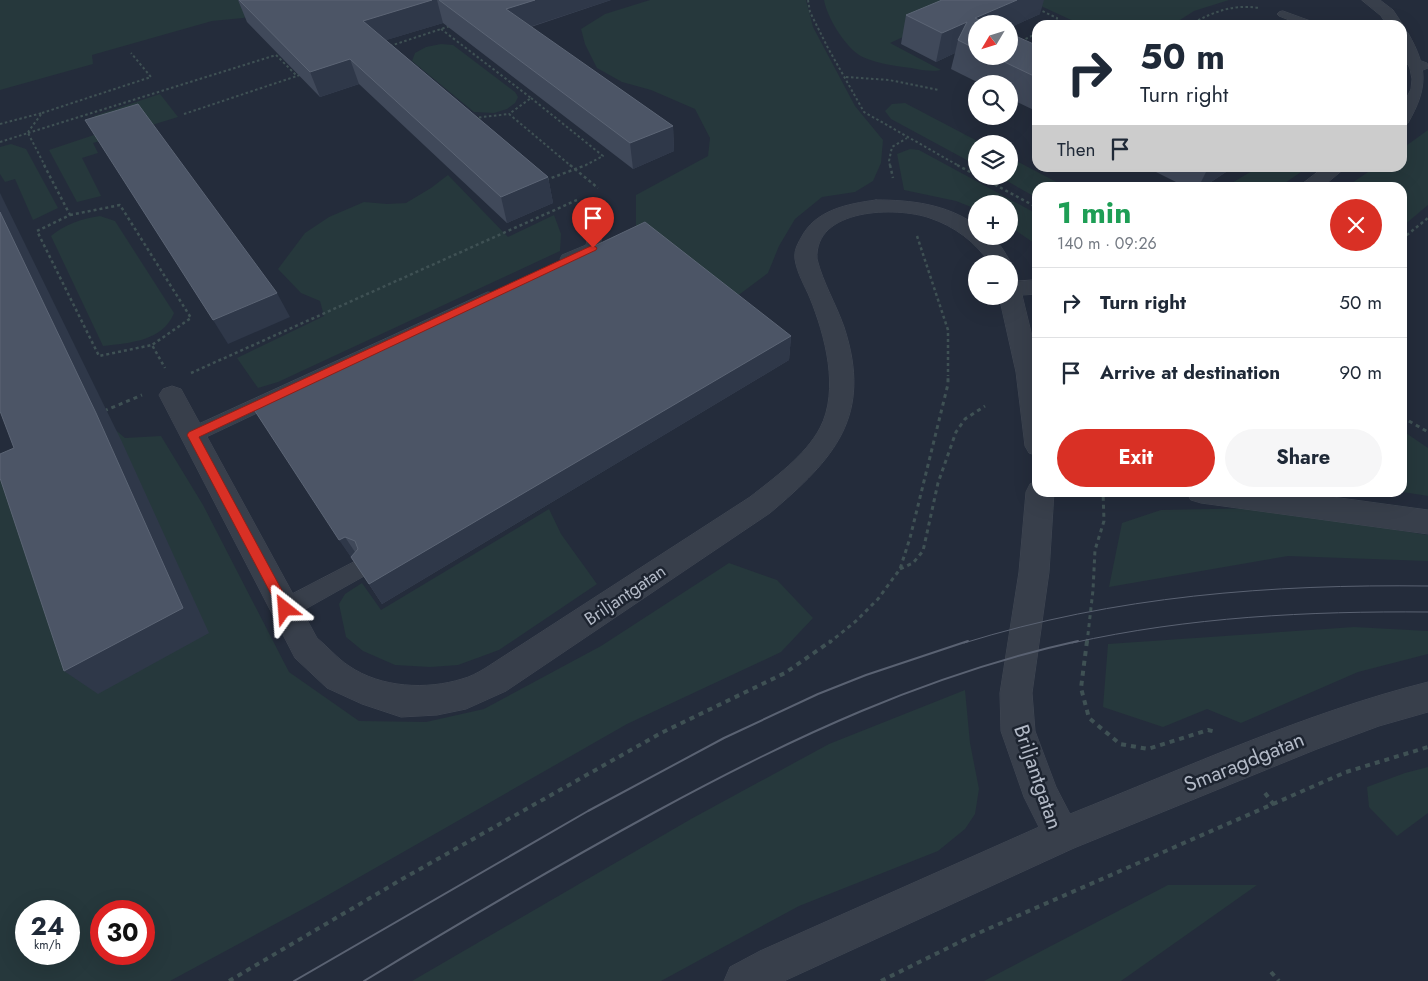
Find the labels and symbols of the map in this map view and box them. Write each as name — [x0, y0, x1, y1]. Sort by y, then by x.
north arrow — [968, 15, 1018, 65]
pin — [572, 197, 614, 248]
street label: Briljantgatan — [579, 558, 671, 632]
position arrow — [258, 582, 310, 634]
street label: Briljantgatan — [1006, 721, 1070, 833]
street label: Smaragdgatan — [1179, 724, 1309, 800]
speed limit sign: 30 — [90, 900, 155, 965]

